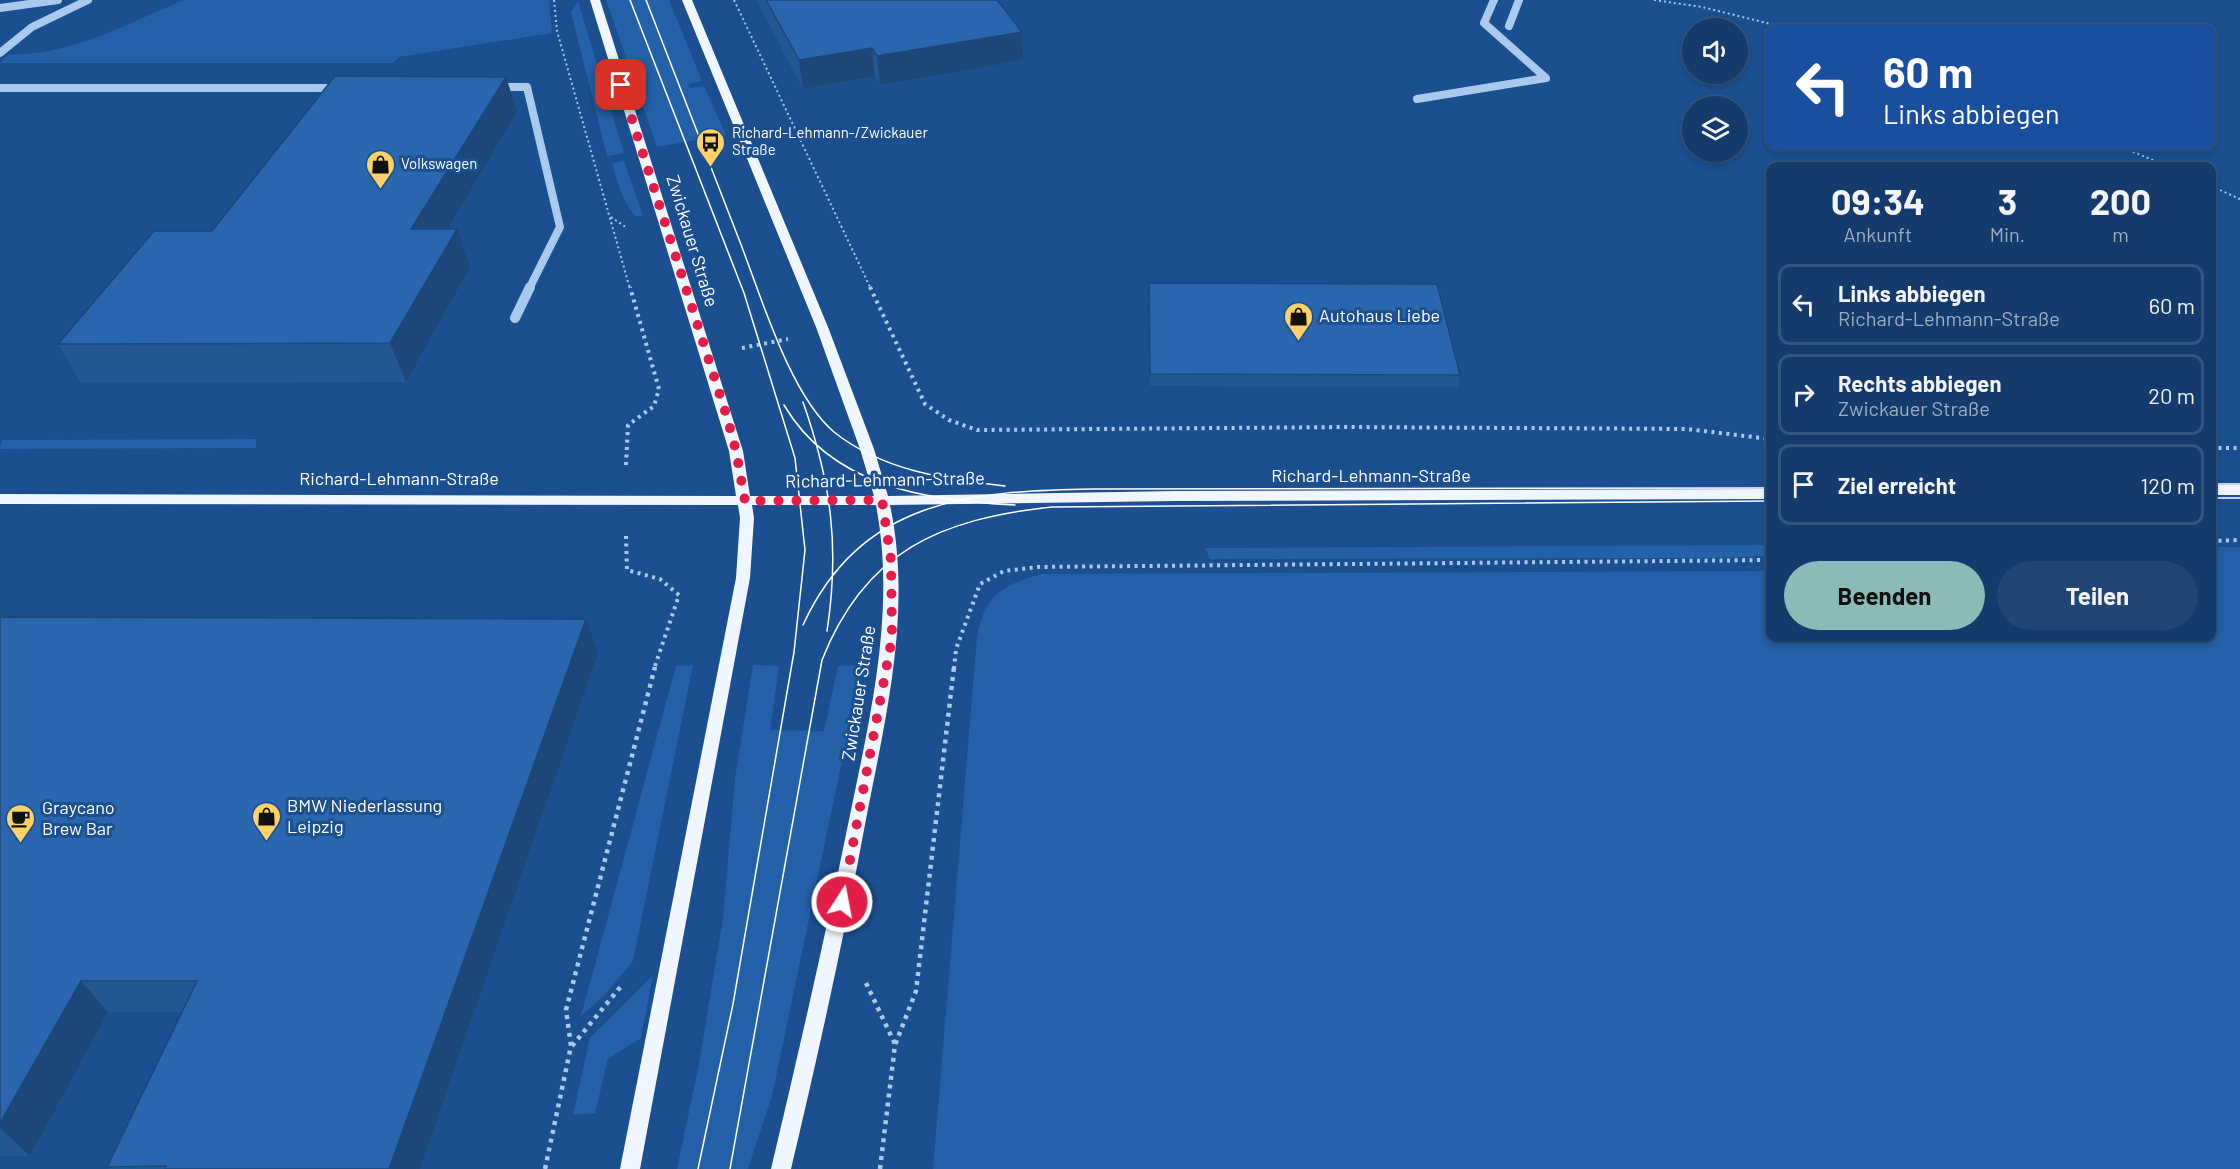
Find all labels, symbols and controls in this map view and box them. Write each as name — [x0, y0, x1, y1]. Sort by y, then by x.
map controls — [1682, 18, 1748, 162]
button: sound — [1682, 18, 1748, 84]
text: 60 m — [1883, 46, 1973, 96]
icon: left — [1784, 48, 1862, 126]
pin — [595, 59, 646, 110]
icon: arrive — [604, 68, 637, 101]
button: layers — [1682, 96, 1748, 162]
text: Links abbiegen — [1883, 97, 2059, 129]
place label: Richard-Lehmann-/Zwickauer Straße — [732, 123, 928, 158]
bus stop icon: Richard-Lehmann-/Zwickauer Straße — [695, 126, 727, 168]
shop icon: Volkswagen — [364, 148, 396, 190]
place label: Volkswagen — [401, 154, 477, 172]
street label: Zwickauer Straße — [662, 172, 723, 309]
text: 09:34 — [1831, 179, 1925, 222]
text: 3 — [1998, 179, 2017, 222]
text: 200 — [2090, 179, 2151, 222]
text: Ankunft — [1843, 222, 1912, 246]
text: Min. — [1990, 222, 2025, 246]
text: m — [2112, 222, 2129, 246]
text: Links abbiegen — [1838, 280, 1986, 306]
icon: left — [1787, 288, 1820, 321]
text: 60 m — [2149, 292, 2195, 318]
shop icon: Autohaus Liebe — [1282, 300, 1314, 342]
place label: Autohaus Liebe — [1319, 304, 1440, 326]
text: Richard-Lehmann-Straße — [1838, 306, 2060, 330]
text: Rechts abbiegen — [1838, 370, 2001, 396]
icon: right — [1787, 378, 1820, 411]
text: 20 m — [2148, 382, 2195, 408]
text: Zwickauer Straße — [1838, 396, 1990, 420]
street label: Richard-Lehmann-Straße — [1271, 464, 1471, 486]
street label: Richard-Lehmann-Straße — [785, 466, 985, 492]
street label: Richard-Lehmann-Straße — [299, 467, 499, 489]
icon: arrive — [1787, 468, 1820, 501]
text: Ziel erreicht — [1838, 472, 1956, 498]
text: 120 m — [2140, 472, 2195, 498]
button: Beenden — [1784, 561, 1985, 630]
button: Teilen — [1997, 561, 2198, 630]
street label: Zwickauer Straße — [836, 624, 880, 762]
place label: BMW Niederlassung Leipzig — [287, 794, 442, 837]
place label: Graycano Brew Bar — [42, 796, 115, 839]
shop icon: BMW Niederlassung Leipzig — [250, 800, 282, 842]
cafe icon: Graycano Brew Bar — [5, 802, 37, 844]
position arrow — [810, 870, 874, 934]

